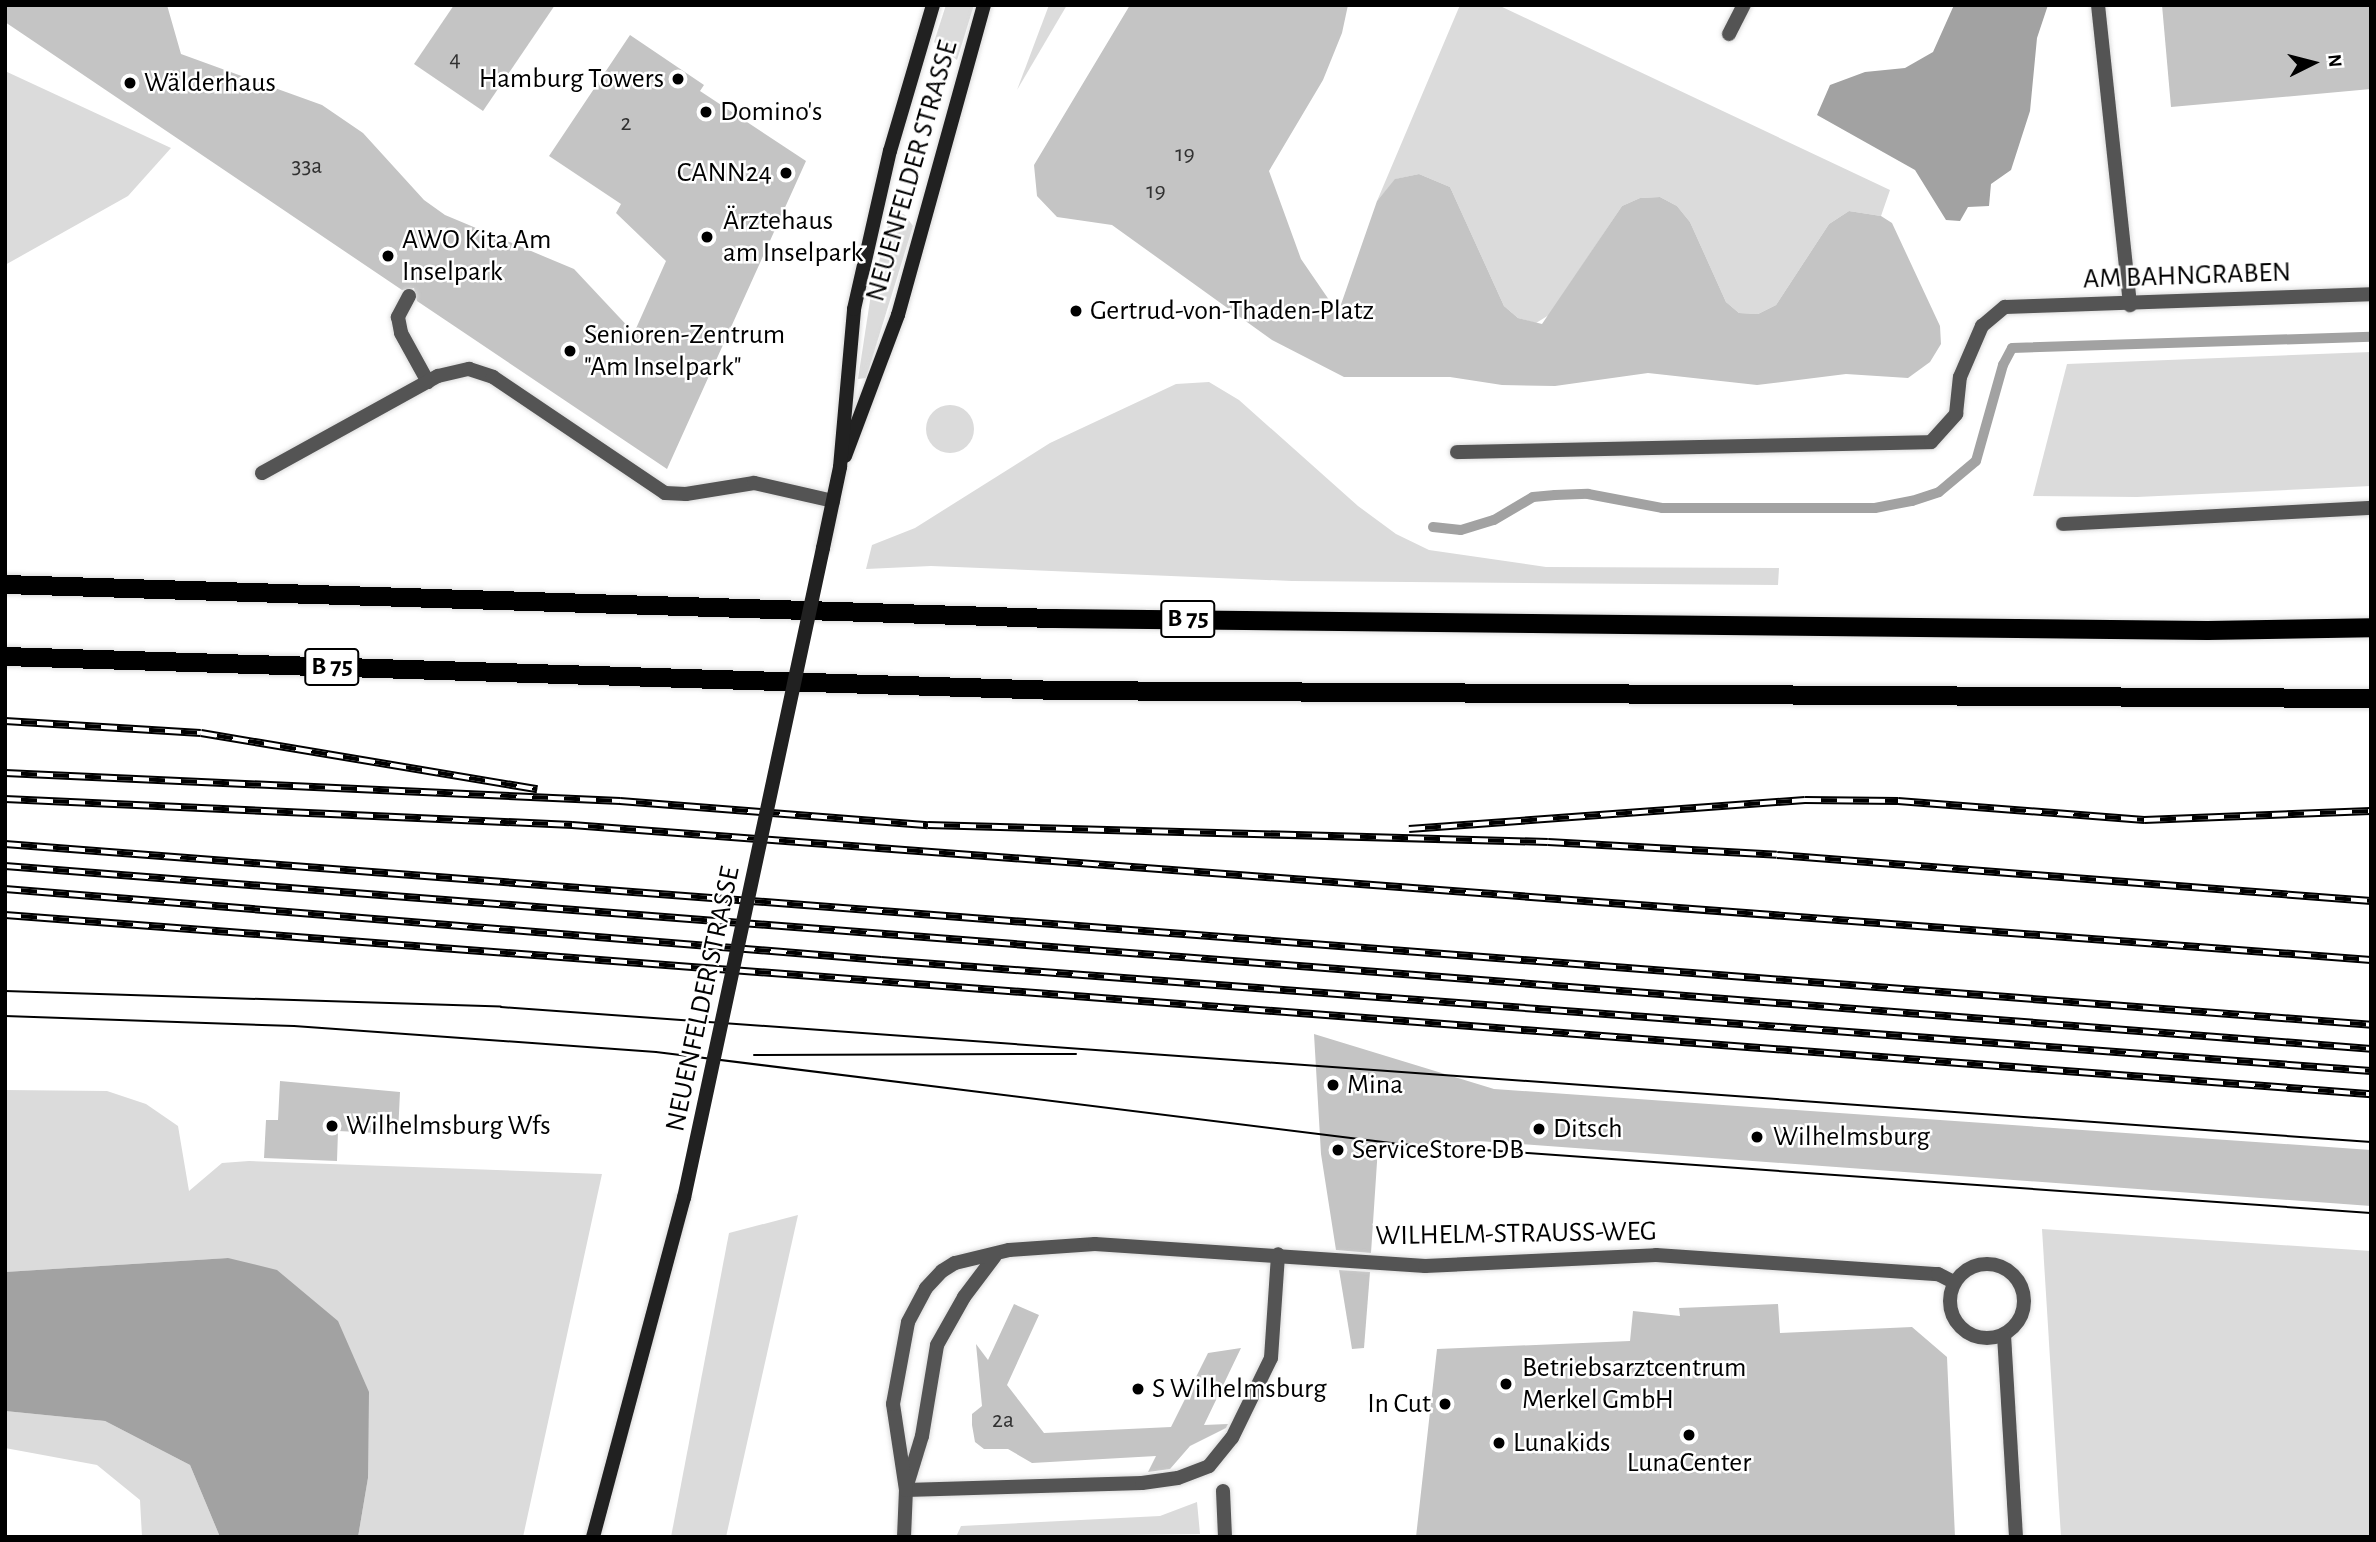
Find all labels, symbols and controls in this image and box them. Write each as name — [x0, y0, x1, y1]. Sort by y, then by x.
north arrow — [2278, 28, 2348, 98]
street label: NEUENFELDER STRASSE — [859, 37, 965, 305]
house number: 4 — [449, 46, 461, 74]
text: N — [2324, 53, 2345, 68]
place label: Hamburg Towers — [479, 62, 664, 96]
place label: Wälderhaus — [144, 66, 276, 100]
marker: Hamburg Towers — [670, 71, 686, 87]
marker: Wälderhaus — [122, 75, 138, 91]
place label: Domino's — [720, 95, 822, 129]
marker: Domino's — [698, 104, 714, 120]
house number: 2 — [621, 110, 631, 138]
house number: 19 — [1175, 141, 1195, 169]
house number: 33a — [292, 153, 322, 181]
place label: CANN24 — [677, 156, 772, 190]
marker: CANN24 — [778, 165, 794, 181]
house number: 19 — [1146, 178, 1166, 206]
place label: Ärztehaus am Inselpark — [723, 204, 863, 270]
place label: AWO Kita Am Inselpark — [402, 223, 551, 289]
marker: Ärztehaus am Inselpark — [697, 227, 717, 247]
marker: AWO Kita Am Inselpark — [380, 248, 396, 264]
street label: AM BAHNGRABEN — [2082, 256, 2292, 296]
place label: Gertrud-von-Thaden-Platz — [1090, 294, 1374, 328]
marker: Gertrud-von-Thaden-Platz — [1068, 303, 1084, 319]
place label: Senioren-Zentrum "Am Inselpark" — [584, 318, 785, 384]
marker: Senioren-Zentrum "Am Inselpark" — [562, 343, 578, 359]
road number: B 75 — [1160, 596, 1216, 642]
road number: B 75 — [304, 645, 360, 690]
street label: NEUENFELDER STRASSE — [659, 863, 747, 1135]
place label: Mina — [1347, 1068, 1403, 1102]
marker: Mina — [1325, 1077, 1341, 1093]
place label: Wilhelmsburg Wfs — [346, 1109, 551, 1143]
place label: Ditsch — [1553, 1112, 1622, 1146]
marker: Wilhelmsburg Wfs — [324, 1118, 340, 1134]
place label: Wilhelmsburg — [1773, 1120, 1930, 1154]
marker: Ditsch — [1531, 1121, 1547, 1137]
marker: Wilhelmsburg — [1747, 1127, 1767, 1147]
place label: ServiceStore DB — [1352, 1133, 1524, 1167]
marker: ServiceStore DB — [1330, 1142, 1346, 1158]
street label: WILHELM-STRAUSS-WEG — [1375, 1215, 1657, 1253]
place label: Betriebsarztcentrum Merkel GmbH — [1522, 1351, 1746, 1417]
place label: S Wilhelmsburg — [1152, 1372, 1327, 1406]
marker: Betriebsarztcentrum Merkel GmbH — [1496, 1374, 1516, 1394]
marker: S Wilhelmsburg — [1130, 1381, 1146, 1397]
place label: In Cut — [1367, 1387, 1431, 1421]
marker: In Cut — [1437, 1396, 1453, 1412]
house number: 2a — [992, 1407, 1014, 1435]
place label: Lunakids — [1513, 1426, 1610, 1460]
marker: LunaCenter — [1681, 1427, 1697, 1443]
marker: Lunakids — [1491, 1435, 1507, 1451]
place label: LunaCenter — [1627, 1446, 1751, 1480]

